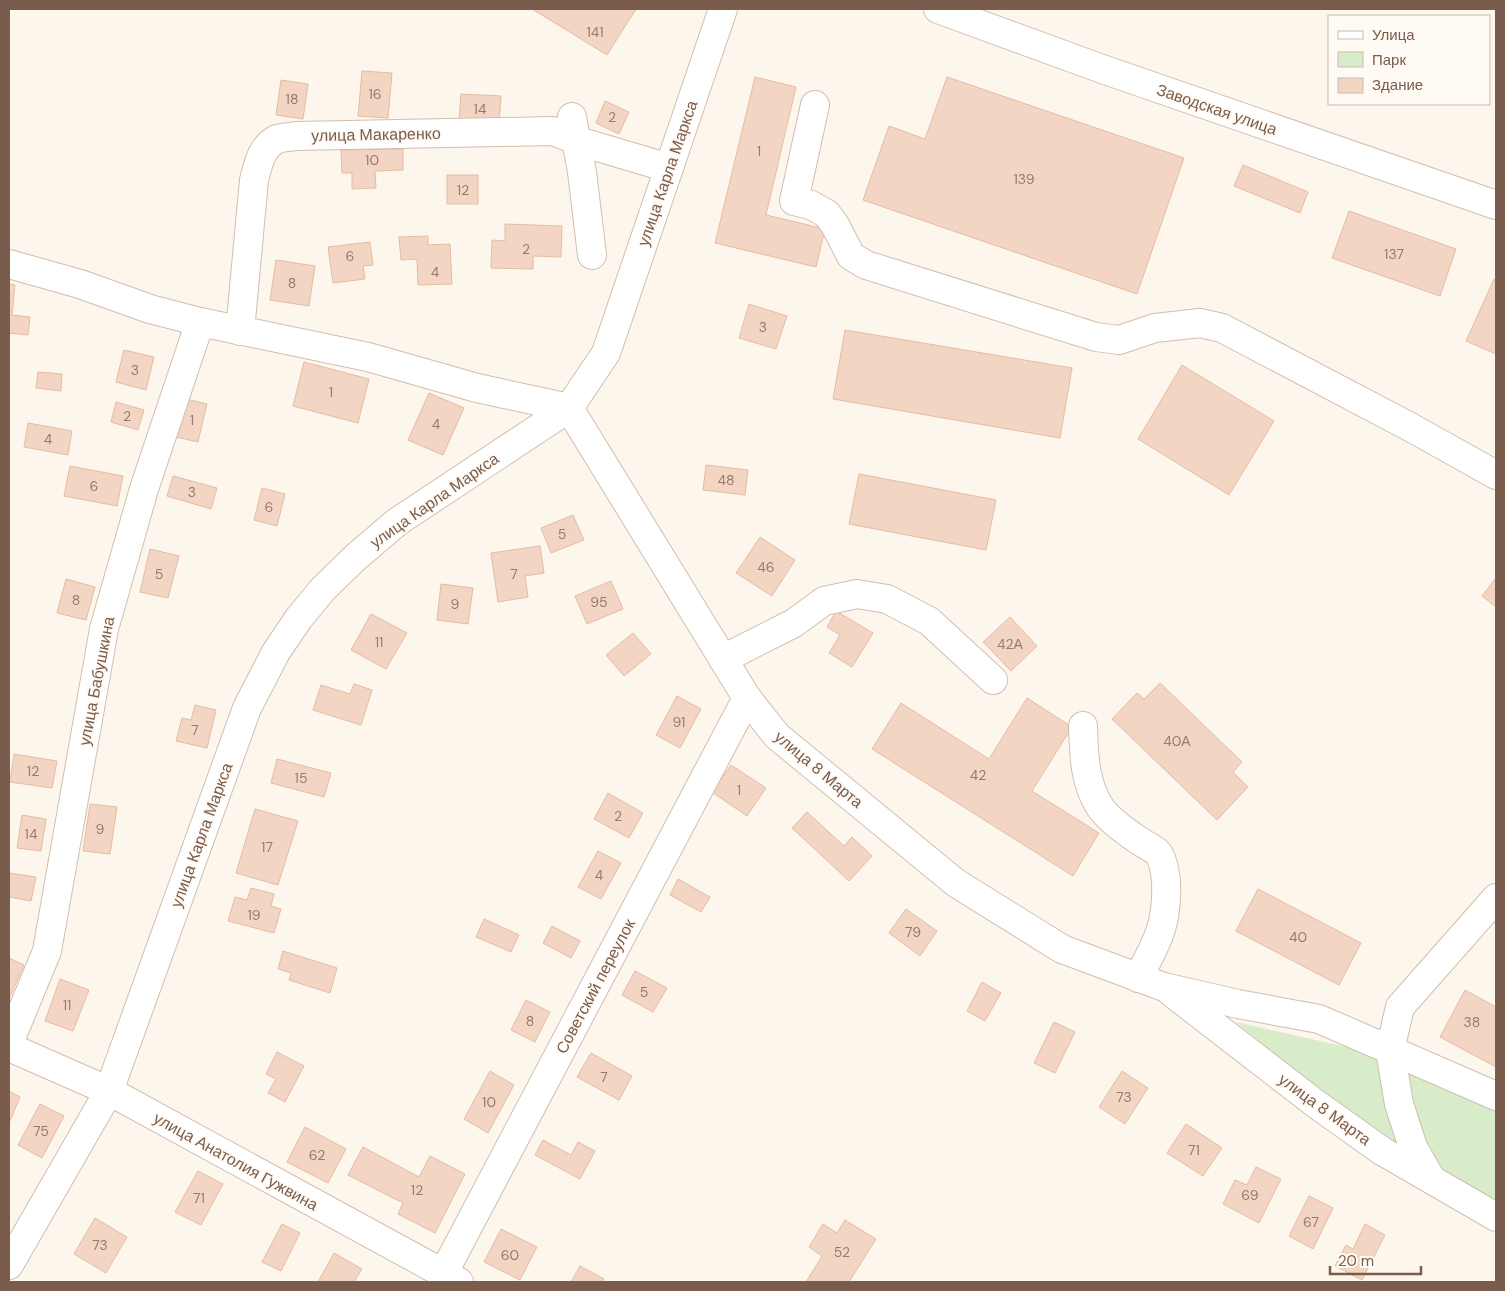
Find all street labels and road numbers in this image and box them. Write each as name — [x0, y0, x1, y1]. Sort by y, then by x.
street label: Заводская улица — [1154, 79, 1280, 140]
street label: улица Карла Маркса — [633, 97, 702, 249]
street label: улица Макаренко — [311, 123, 441, 146]
street label: улица Карла Маркса — [366, 448, 503, 553]
street label: улица Бабушкина — [74, 615, 119, 747]
street label: улица 8 Марта — [770, 726, 867, 813]
street label: улица Карла Маркса — [165, 760, 237, 911]
street label: Советский переулок — [551, 914, 640, 1057]
street label: улица 8 Марта — [1274, 1069, 1375, 1150]
street label: улица Анатолия Гужвина — [150, 1107, 322, 1215]

